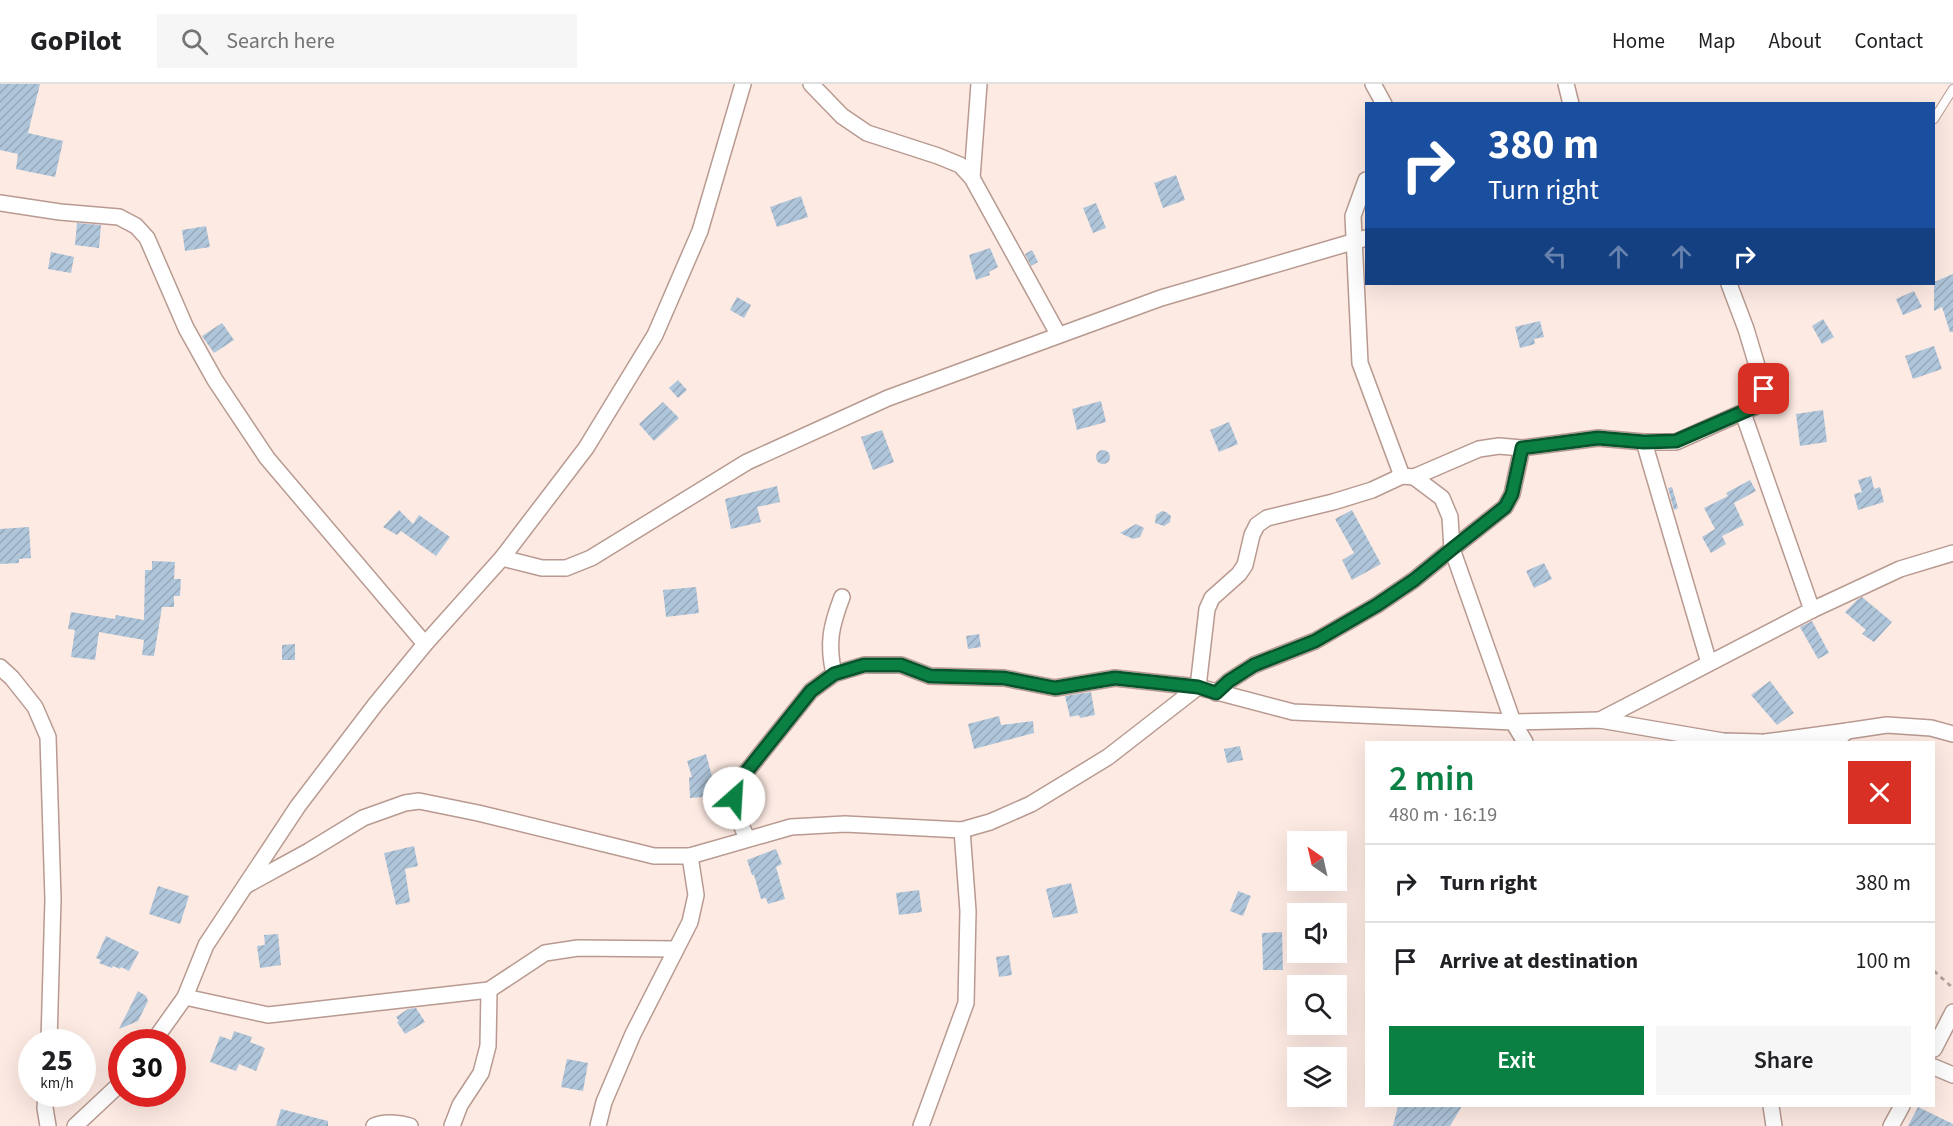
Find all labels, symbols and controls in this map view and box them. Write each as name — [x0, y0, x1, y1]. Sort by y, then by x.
search box — [157, 14, 577, 68]
text: GoPilot — [30, 21, 121, 61]
icon: search — [178, 25, 211, 58]
text: Search here — [226, 25, 335, 57]
text: Home — [1612, 26, 1665, 56]
text: Map — [1698, 26, 1736, 56]
text: About — [1769, 26, 1821, 56]
text: Contact — [1854, 26, 1923, 56]
text: 380 m — [1488, 115, 1599, 175]
icon: right — [1389, 126, 1467, 204]
text: Turn right — [1488, 171, 1599, 210]
icon: left — [1539, 240, 1572, 273]
icon: ahead — [1602, 240, 1635, 273]
icon: ahead — [1665, 240, 1698, 273]
icon: right — [1728, 240, 1761, 273]
pin — [1738, 363, 1789, 414]
icon: arrive — [1747, 372, 1780, 405]
text: 2 min — [1389, 753, 1475, 804]
button: close — [1848, 761, 1911, 824]
position arrow — [702, 766, 766, 830]
text: 480 m · 16:19 — [1389, 801, 1497, 829]
north arrow — [1287, 831, 1347, 891]
map controls — [1287, 831, 1347, 1107]
icon: right — [1389, 867, 1422, 900]
text: Turn right — [1440, 867, 1537, 899]
text: 380 m — [1856, 867, 1911, 899]
button: sound — [1287, 903, 1347, 963]
icon: arrive — [1389, 945, 1422, 978]
text: Arrive at destination — [1440, 945, 1638, 977]
text: 100 m — [1856, 945, 1911, 977]
button: search — [1287, 975, 1347, 1035]
button: Exit — [1389, 1026, 1644, 1095]
button: Share — [1656, 1026, 1911, 1095]
speed limit sign: 30 — [108, 1029, 186, 1107]
text: 25 — [41, 1039, 73, 1082]
button: layers — [1287, 1047, 1347, 1107]
text: km/h — [40, 1073, 74, 1094]

